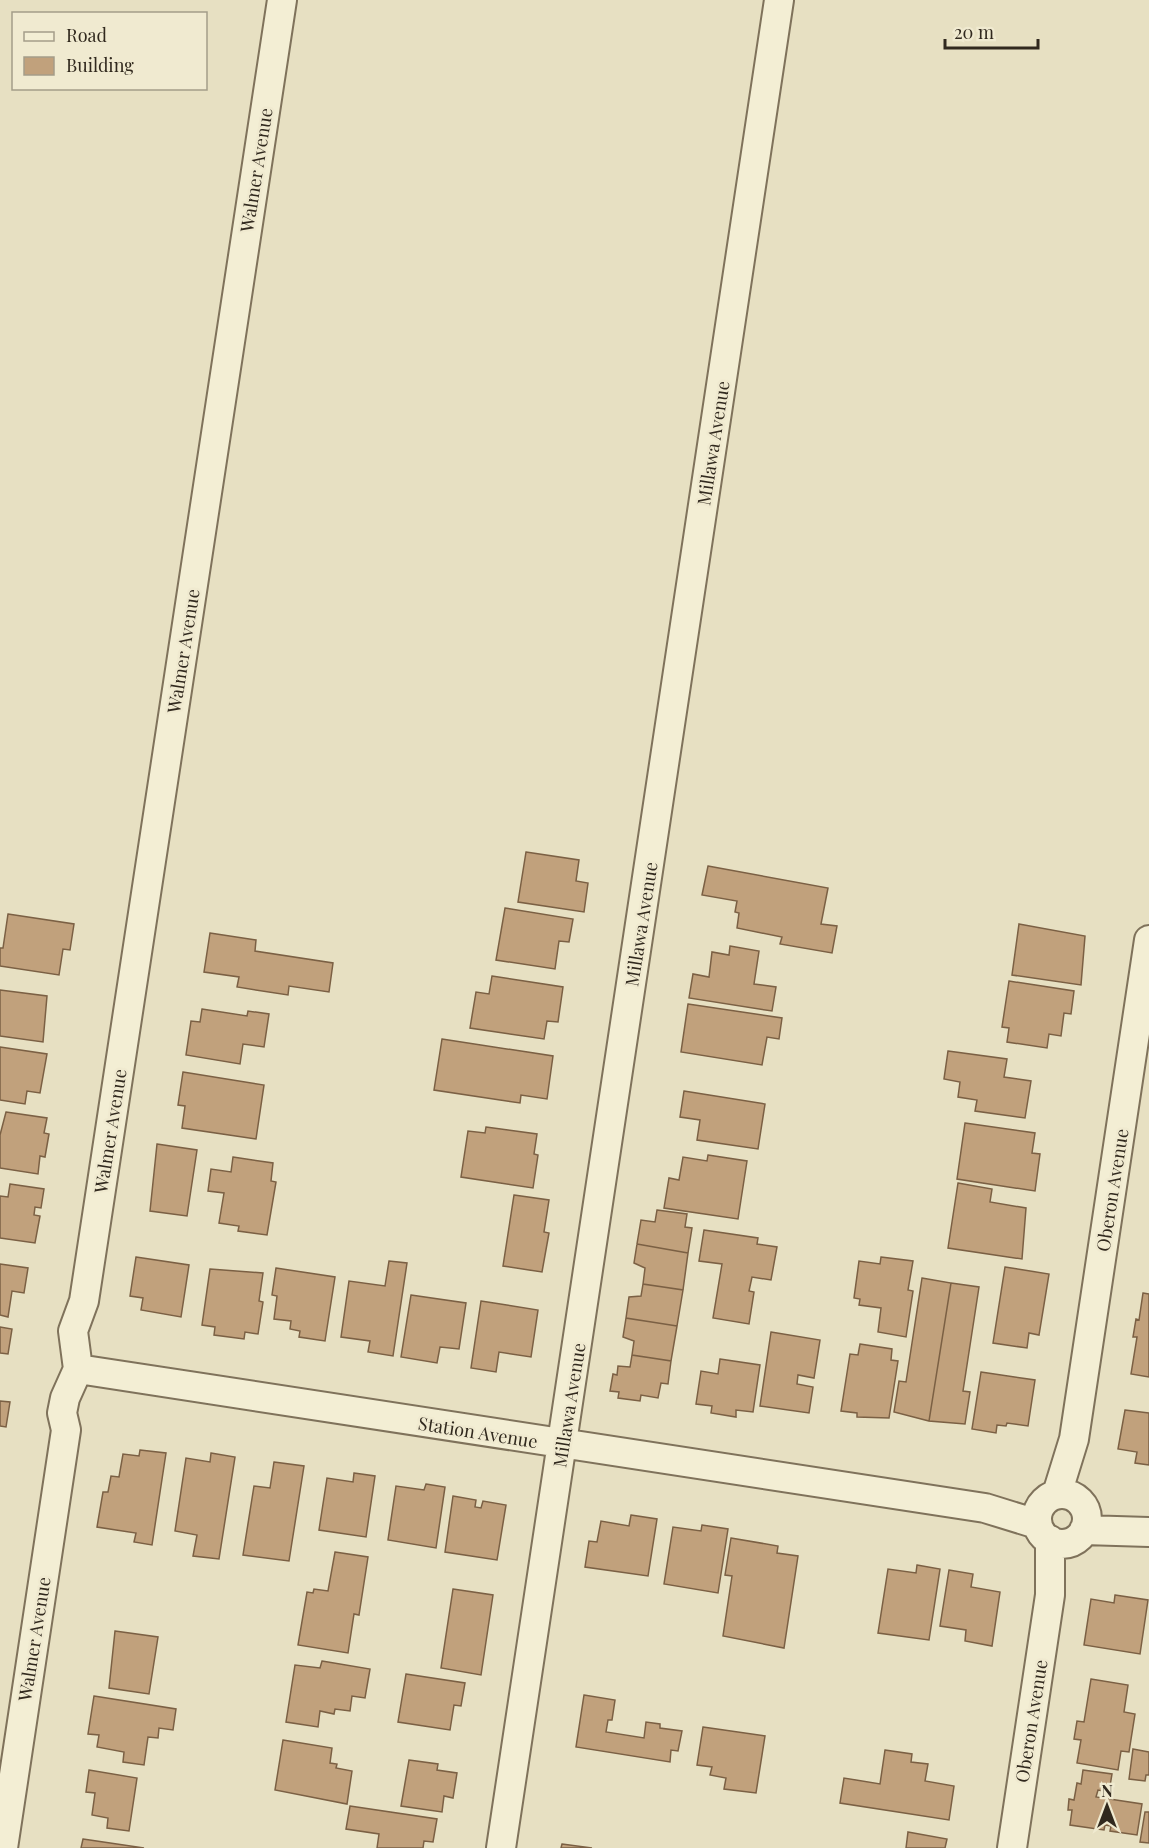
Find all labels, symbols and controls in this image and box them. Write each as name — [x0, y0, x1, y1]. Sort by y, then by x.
legend — [12, 12, 207, 90]
scale bar — [945, 12, 1038, 50]
text: 20 m — [954, 20, 994, 44]
text: Road — [66, 23, 107, 47]
text: Building — [66, 53, 134, 77]
street label: Walmer Avenue — [234, 106, 278, 235]
street label: Millawa Avenue — [691, 379, 735, 507]
street label: Walmer Avenue — [161, 587, 205, 716]
street label: Millawa Avenue — [619, 860, 663, 988]
street label: Walmer Avenue — [88, 1067, 132, 1196]
street label: Oberon Avenue — [1090, 1127, 1134, 1253]
street label: Millawa Avenue — [547, 1341, 591, 1469]
street label: Station Avenue — [417, 1411, 539, 1453]
street label: Walmer Avenue — [12, 1575, 56, 1704]
street label: Oberon Avenue — [1009, 1658, 1053, 1784]
north arrow — [1077, 1776, 1137, 1836]
text: N — [1101, 1780, 1113, 1801]

